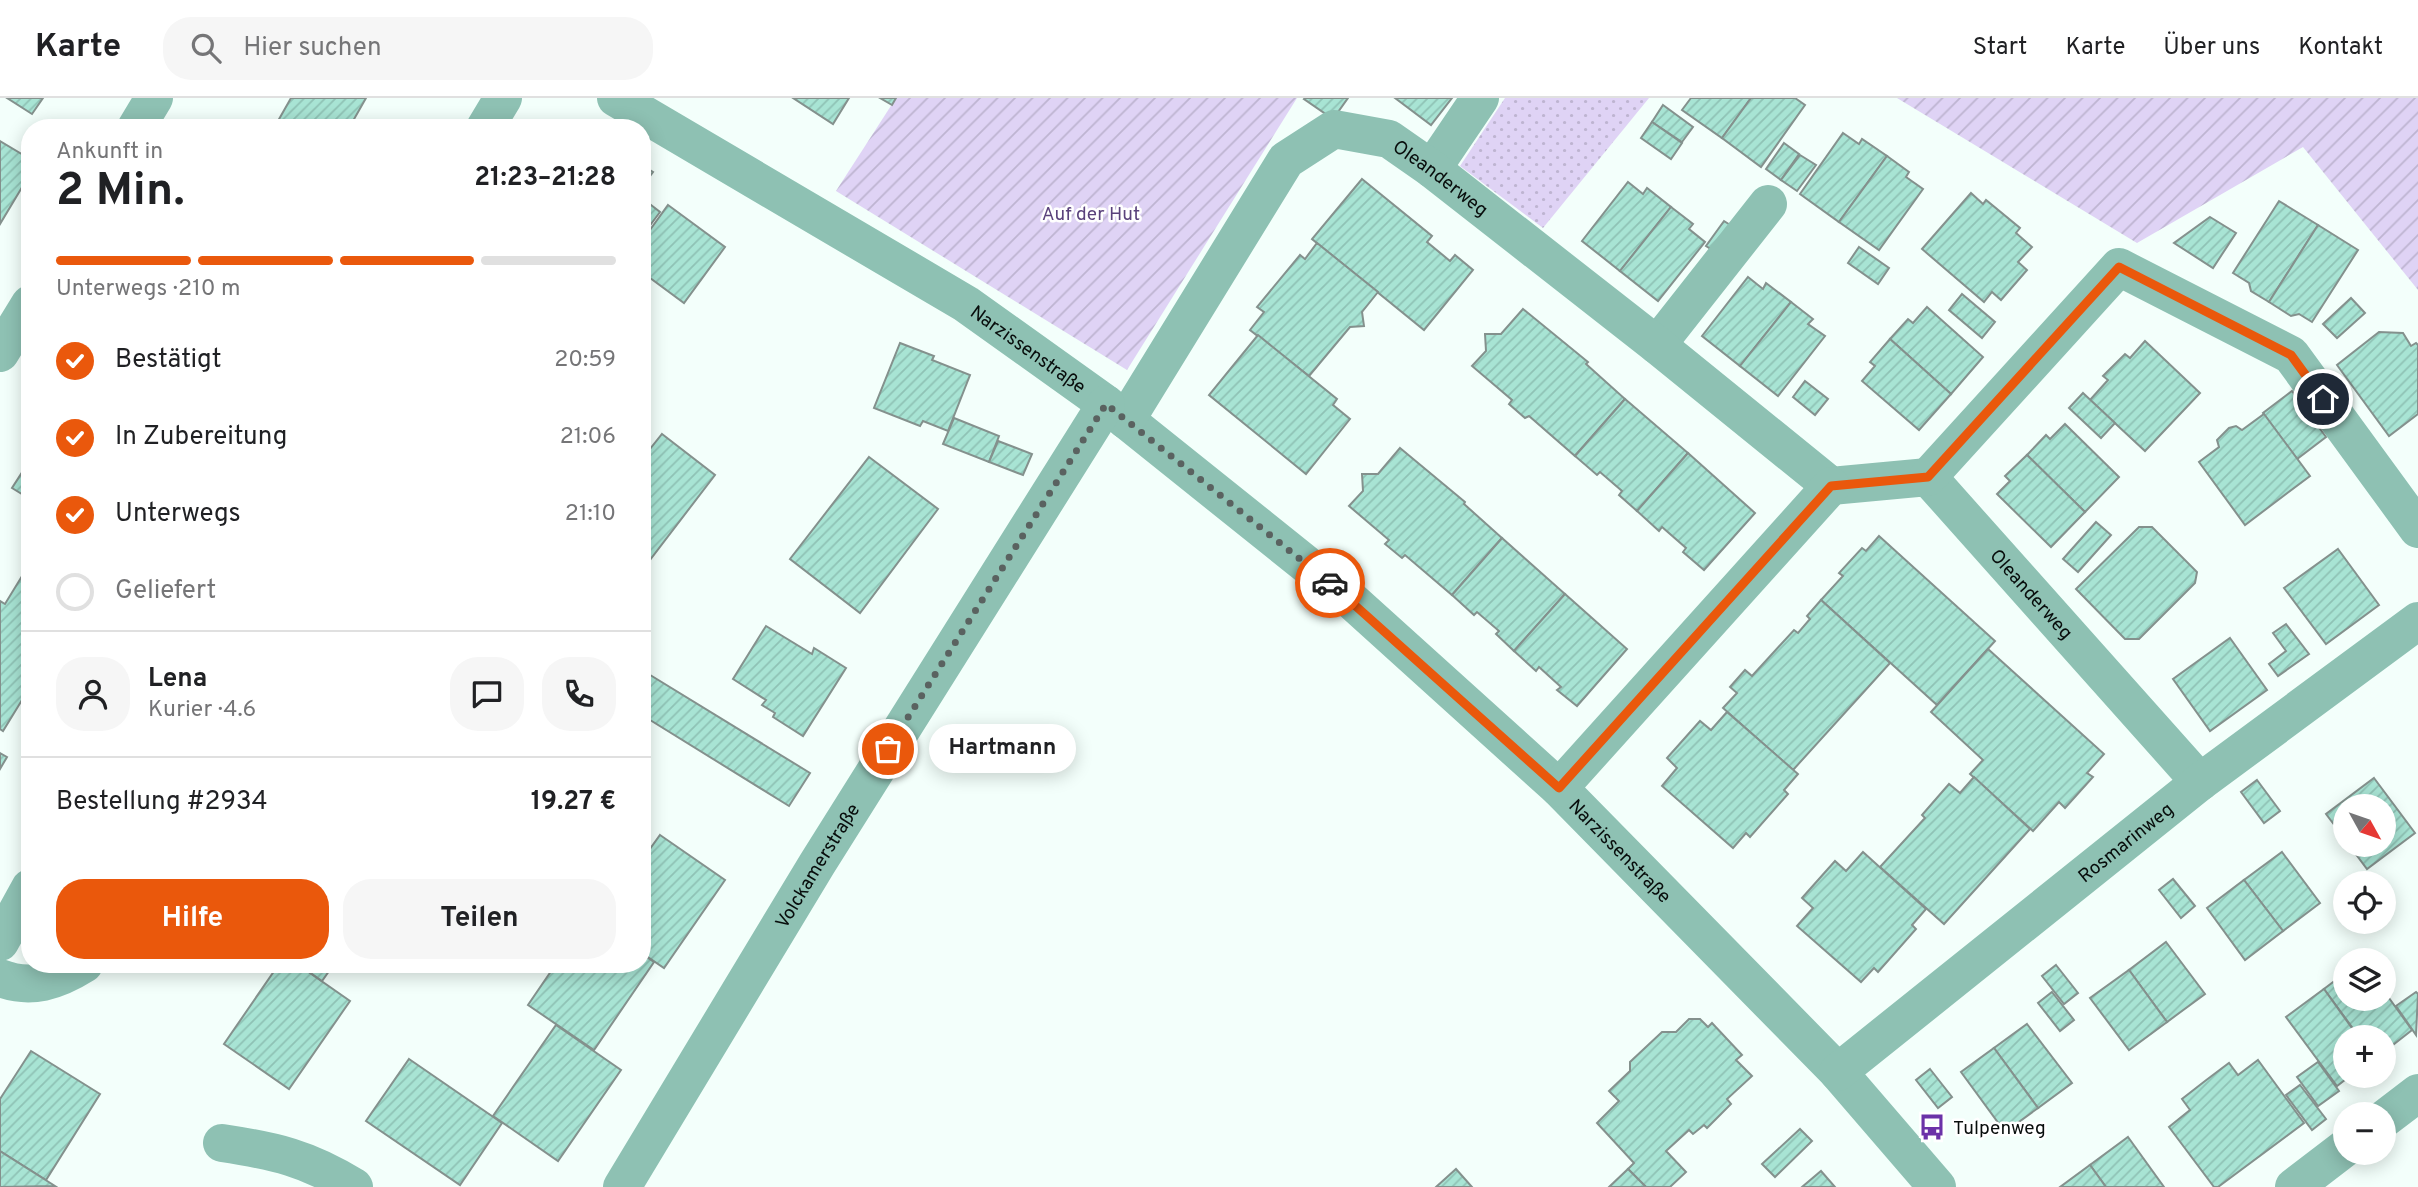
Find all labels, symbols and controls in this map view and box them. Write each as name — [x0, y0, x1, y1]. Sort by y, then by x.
search box — [163, 17, 653, 80]
text: Karte — [35, 27, 121, 69]
icon: search — [187, 29, 225, 67]
text: Hier suchen — [243, 32, 382, 65]
text: Start — [1973, 33, 2027, 63]
text: Karte — [2065, 33, 2125, 63]
text: Über uns — [2163, 33, 2260, 63]
text: Kontakt — [2298, 33, 2383, 63]
street label: Oleanderweg — [1387, 135, 1492, 223]
text: Ankunft in — [56, 138, 163, 167]
text: 21:23–21:28 — [474, 162, 616, 195]
text: 2 Min. — [56, 163, 185, 222]
park label: Auf der Hut — [1042, 203, 1140, 227]
text: Unterwegs · 210 m — [56, 275, 240, 304]
street label: Narzissenstraße — [965, 301, 1090, 400]
icon: check — [56, 342, 94, 380]
text: Bestätigt — [115, 344, 222, 377]
text: 20:59 — [554, 346, 616, 375]
pin — [2293, 369, 2353, 429]
icon: home — [2304, 380, 2342, 418]
icon: check — [56, 419, 94, 457]
text: In Zubereitung — [115, 421, 287, 454]
text: 21:06 — [560, 423, 616, 452]
icon: check — [56, 496, 94, 534]
text: Unterwegs — [115, 498, 241, 531]
text: 21:10 — [565, 500, 616, 529]
street label: Oleanderweg — [1984, 545, 2077, 645]
courier — [1295, 548, 1365, 618]
icon: car — [1311, 564, 1349, 602]
text: Geliefert — [115, 575, 216, 608]
button: person — [56, 657, 130, 731]
button: chat — [450, 657, 524, 731]
button: phone — [542, 657, 616, 731]
text: Lena — [148, 663, 207, 696]
text: Kurier · 4.6 — [148, 696, 256, 725]
pin — [858, 719, 918, 779]
callout: Hartmann — [930, 724, 1077, 774]
icon: bag — [869, 730, 907, 768]
text: Hartmann — [949, 734, 1056, 763]
text: Bestellung #2934 — [56, 786, 268, 819]
text: 19.27 € — [531, 786, 616, 819]
north arrow — [2333, 794, 2396, 858]
map controls — [2333, 794, 2396, 1165]
street label: Narzissenstraße — [1563, 795, 1675, 909]
street label: Rosmarinweg — [2074, 798, 2179, 889]
street label: Volckamerstraße — [771, 799, 866, 933]
button: locate — [2333, 871, 2396, 934]
button: Hilfe — [56, 879, 329, 959]
button: Teilen — [343, 879, 616, 959]
button: layers — [2333, 948, 2396, 1011]
button: + — [2333, 1025, 2396, 1088]
button: − — [2333, 1102, 2396, 1165]
bus stop icon: Tulpenweg — [1917, 1112, 1947, 1142]
place label: Tulpenweg — [1953, 1117, 2046, 1141]

